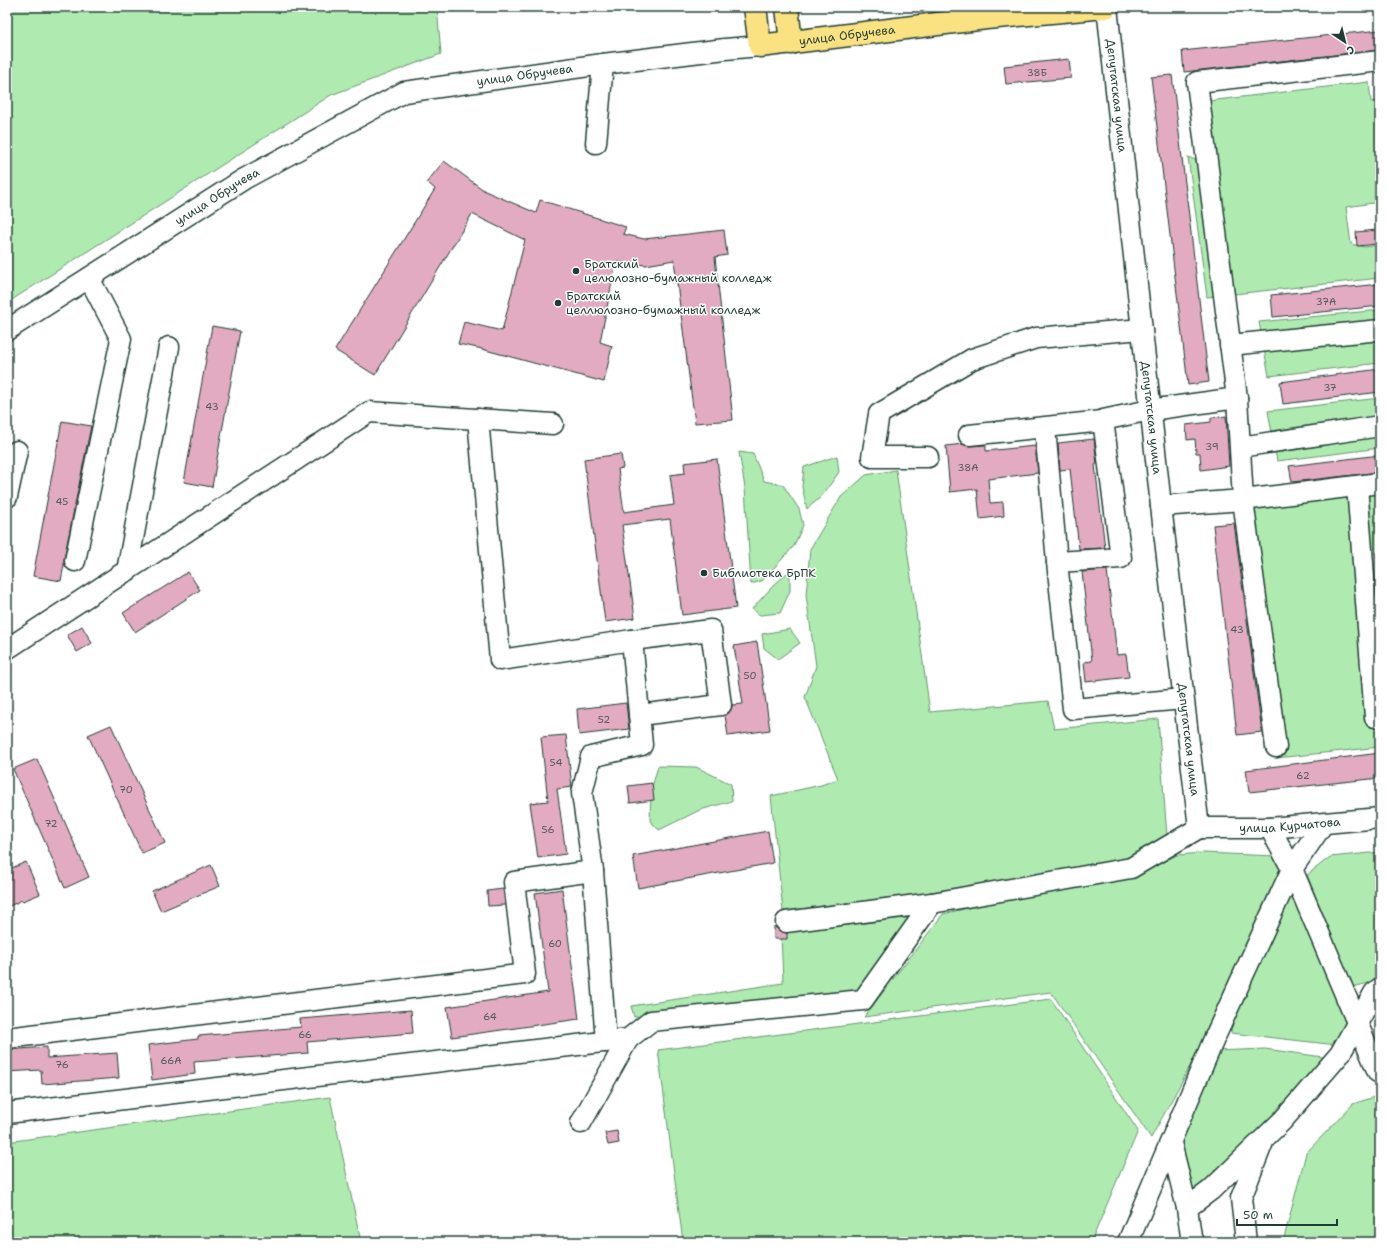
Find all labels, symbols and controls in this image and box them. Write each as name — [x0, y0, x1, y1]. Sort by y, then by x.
street label: улица Обручева — [798, 21, 897, 49]
north arrow — [1325, 22, 1365, 62]
street label: Депутатская улица — [1102, 38, 1131, 154]
text: С — [1343, 42, 1358, 58]
street label: улица Обручева — [476, 60, 574, 90]
house number: 38Б — [1027, 66, 1047, 79]
street label: улица Обручева — [172, 164, 263, 229]
place label: Братский целюлозно-бумажный колледж — [584, 256, 772, 286]
marker: Братский целюлозно-бумажный колледж — [571, 266, 581, 276]
place label: Братский целлюлозно-бумажный колледж — [566, 288, 761, 318]
house number: 37А — [1316, 295, 1336, 308]
marker: Братский целлюлозно-бумажный колледж — [553, 298, 563, 308]
street label: Депутатская улица — [1137, 360, 1166, 476]
house number: 37 — [1323, 381, 1337, 394]
house number: 43 — [205, 400, 219, 413]
house number: 39 — [1205, 440, 1219, 453]
house number: 38А — [958, 461, 978, 474]
house number: 45 — [56, 495, 68, 508]
place label: Библиотека БрПК — [712, 565, 816, 581]
marker: Библиотека БрПК — [699, 568, 709, 578]
house number: 43 — [1230, 623, 1244, 636]
house number: 50 — [743, 669, 757, 682]
street label: Депутатская улица — [1174, 682, 1203, 798]
house number: 52 — [598, 713, 610, 726]
house number: 54 — [550, 756, 562, 769]
house number: 62 — [1296, 769, 1310, 782]
house number: 70 — [119, 783, 133, 796]
street label: улица Курчатова — [1239, 814, 1342, 836]
house number: 72 — [44, 817, 58, 830]
house number: 56 — [542, 823, 554, 836]
house number: 60 — [548, 937, 562, 950]
house number: 64 — [483, 1010, 497, 1023]
house number: 66 — [298, 1028, 312, 1041]
house number: 66А — [160, 1054, 182, 1067]
house number: 76 — [55, 1058, 69, 1071]
scale bar — [1237, 1201, 1337, 1227]
text: 50 m — [1243, 1207, 1273, 1223]

